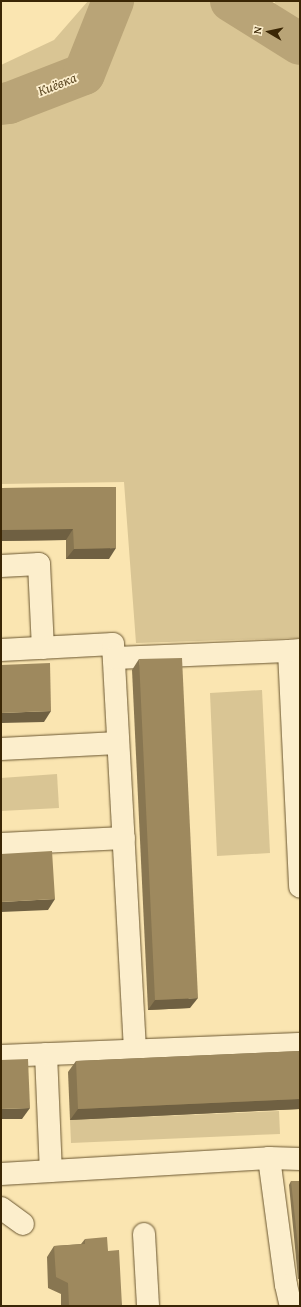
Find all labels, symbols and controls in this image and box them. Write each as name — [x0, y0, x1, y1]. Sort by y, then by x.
north arrow — [249, 12, 289, 52]
text: N — [249, 25, 266, 35]
water label: Киёвка — [35, 69, 79, 99]

